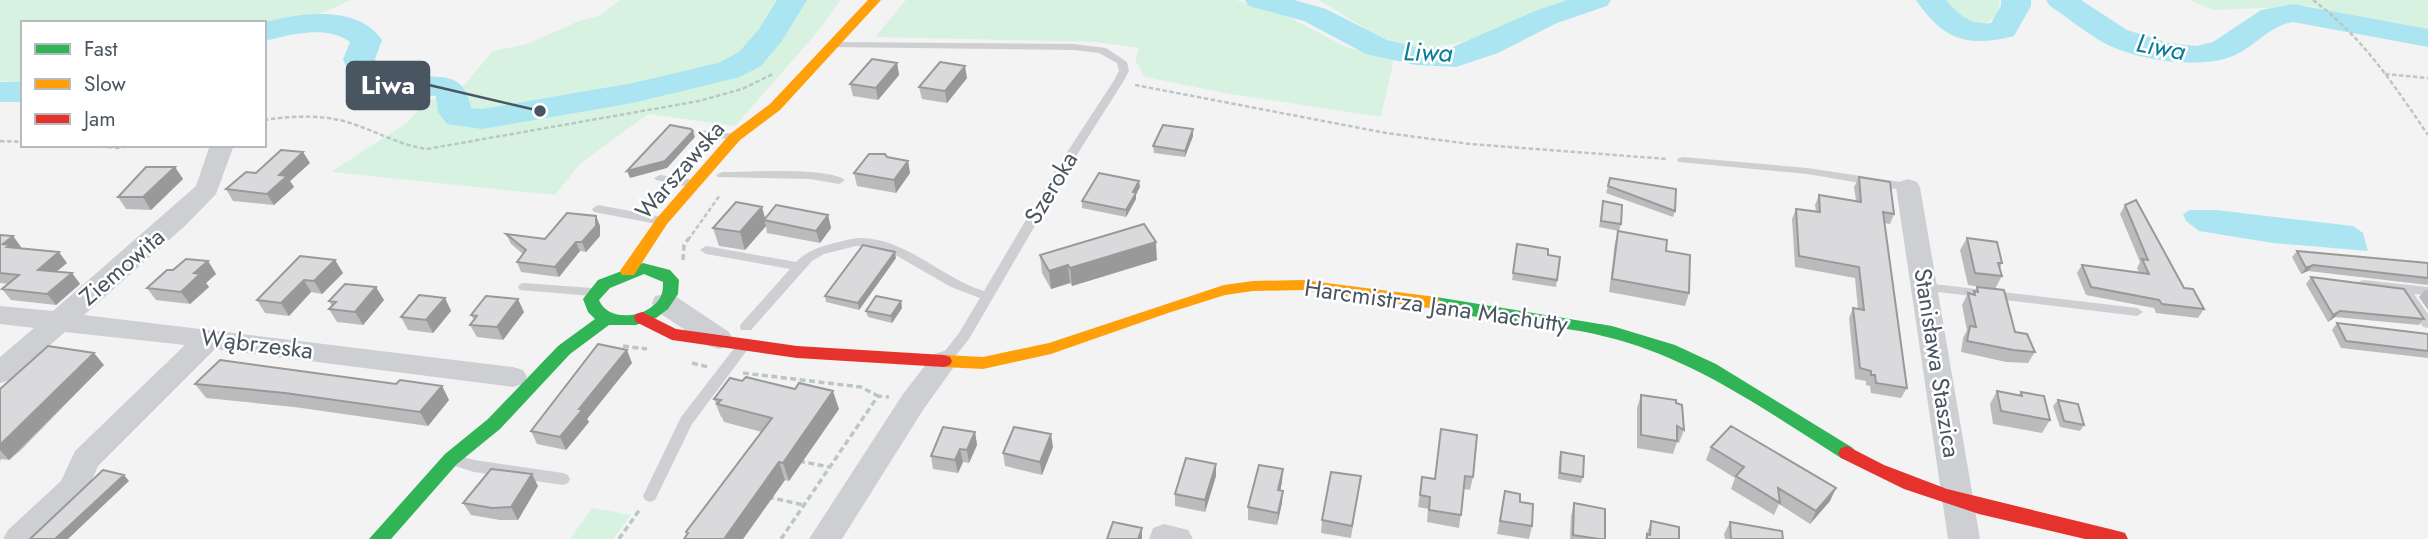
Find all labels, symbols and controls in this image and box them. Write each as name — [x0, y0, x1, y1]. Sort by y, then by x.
legend — [21, 21, 266, 147]
water label: Liwa — [2133, 24, 2190, 70]
water label: Liwa — [1403, 32, 1454, 72]
text: Fast — [84, 34, 117, 64]
callout: Liwa — [347, 62, 429, 109]
text: Liwa — [361, 66, 415, 104]
text: Slow — [84, 69, 126, 99]
text: Jam — [81, 104, 116, 134]
street label: Warszawska — [627, 112, 733, 227]
street label: Szeroka — [1015, 145, 1086, 231]
street label: Ziemowita — [71, 220, 172, 314]
street label: Stanisława Staszica — [1905, 266, 1970, 460]
street label: Harcmistrza Jana Machutty — [1302, 270, 1570, 341]
street label: Wąbrzeska — [199, 319, 315, 368]

